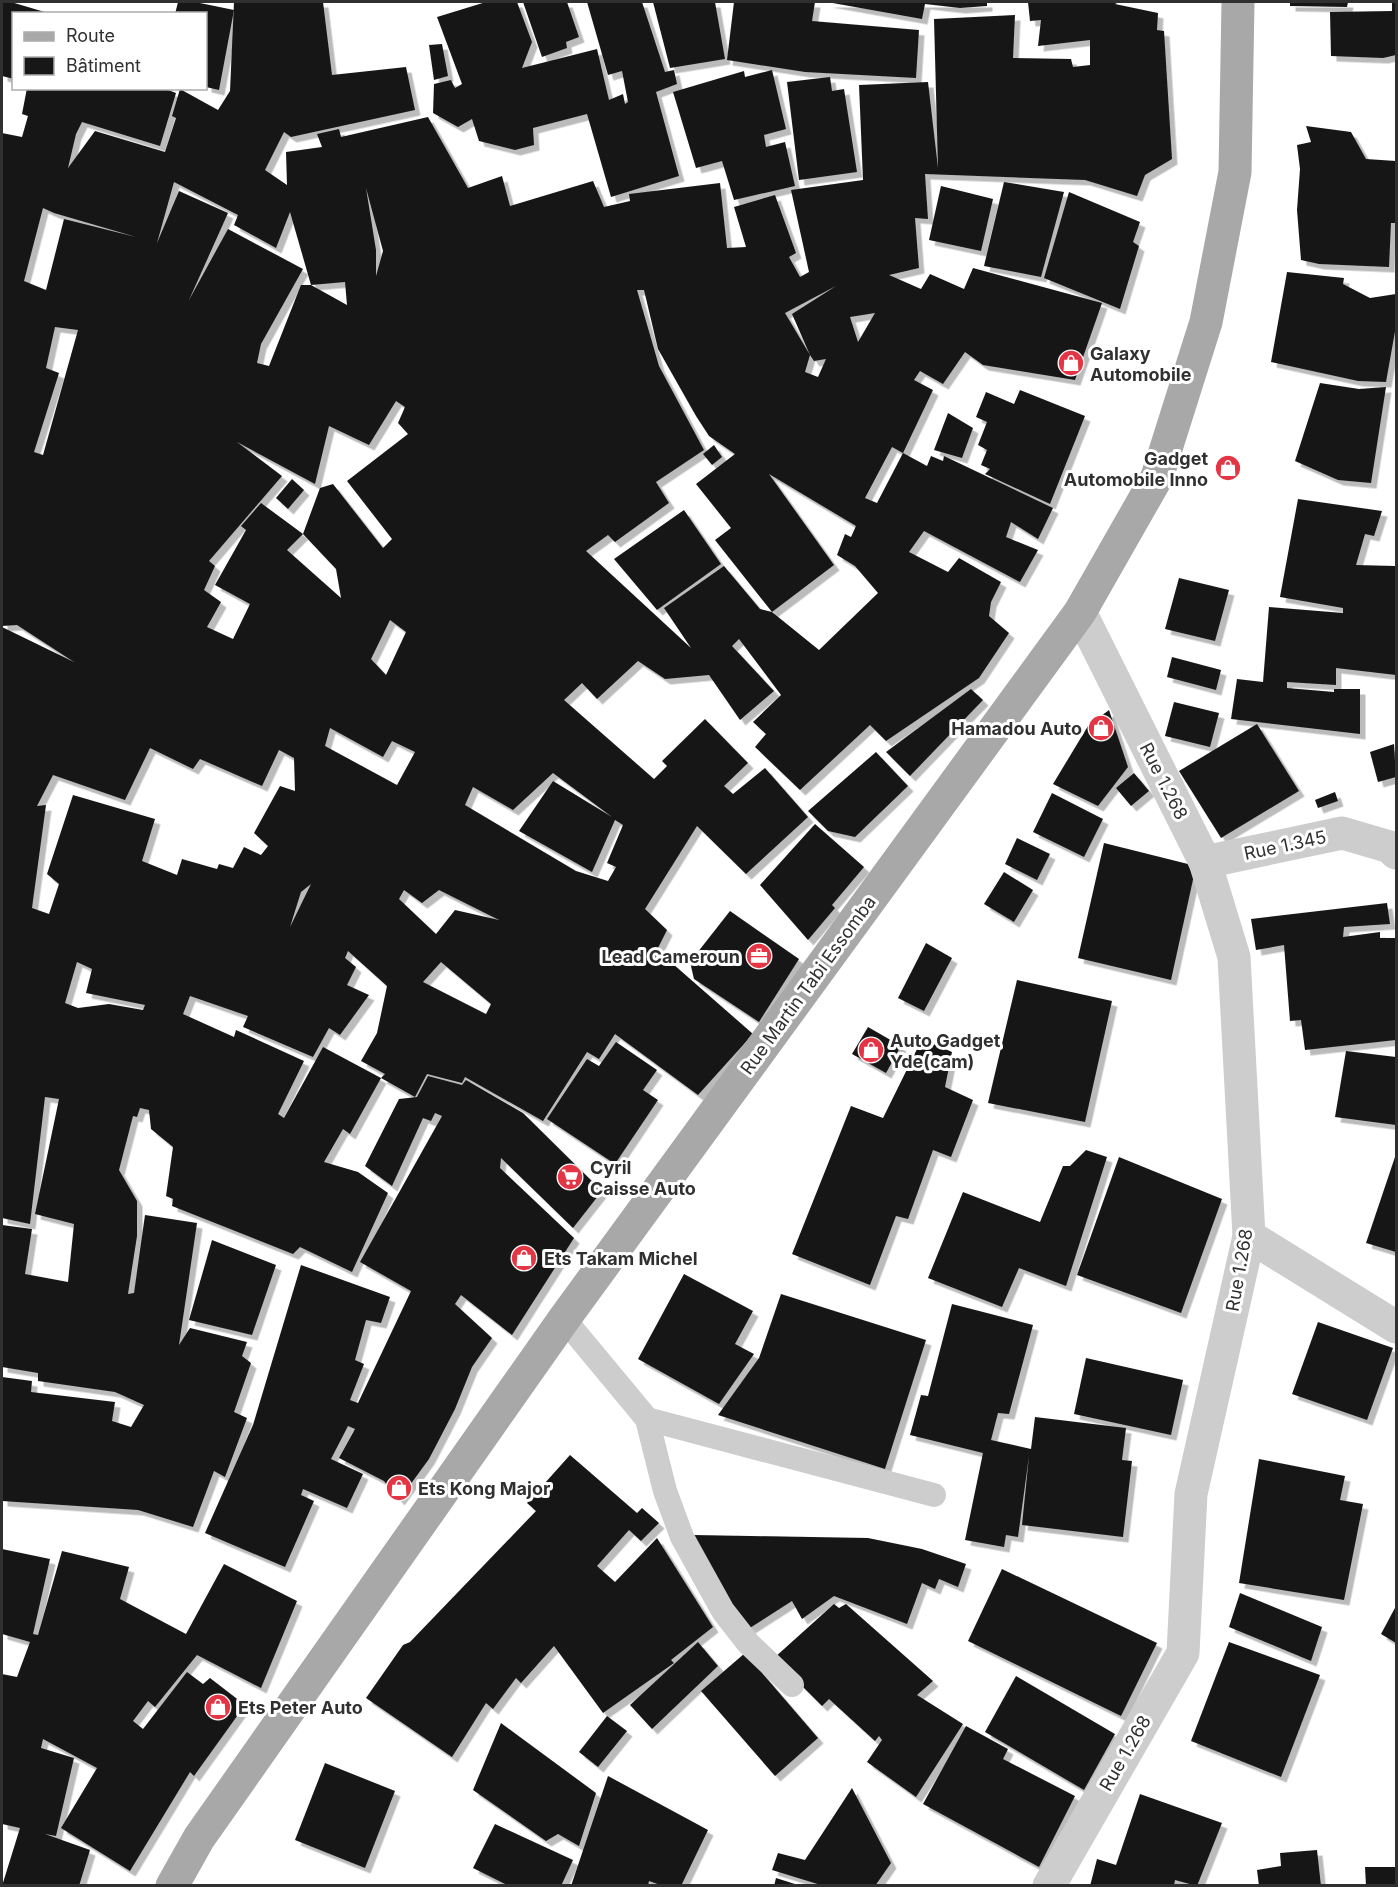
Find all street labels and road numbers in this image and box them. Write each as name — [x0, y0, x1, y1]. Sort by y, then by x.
street label: Rue 1.268 — [1136, 739, 1192, 823]
street label: Rue 1.345 — [1242, 826, 1328, 864]
street label: Rue Martin Tabi Essomba — [736, 892, 880, 1078]
street label: Rue 1.268 — [1221, 1227, 1257, 1313]
street label: Rue 1.268 — [1095, 1712, 1155, 1794]

